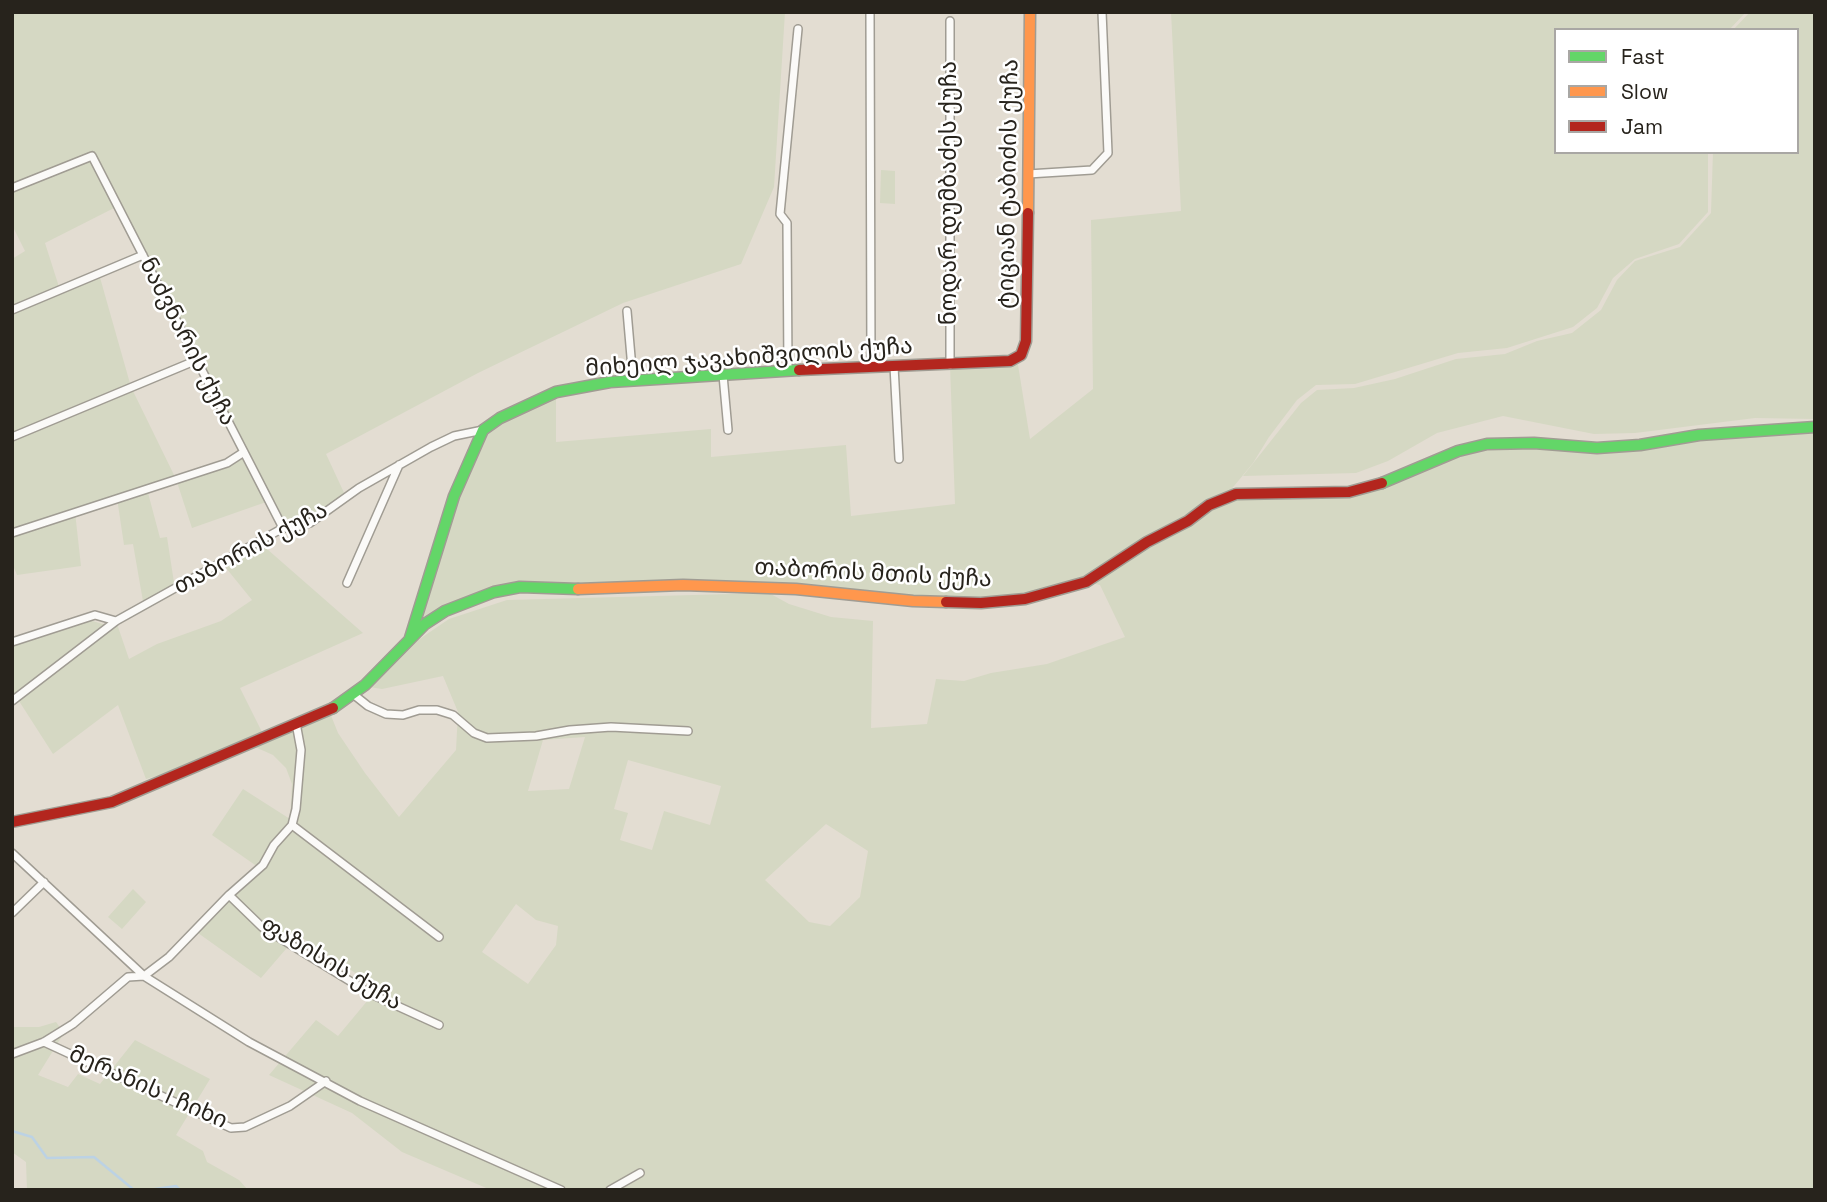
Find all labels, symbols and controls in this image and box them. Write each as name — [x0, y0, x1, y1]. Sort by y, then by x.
legend — [1554, 28, 1799, 154]
text: Fast — [1621, 43, 1665, 70]
street label: ტიციან ტაბიძის ქუჩა — [993, 59, 1025, 309]
street label: ნოდარ დუმბაძეს ქუჩა — [936, 61, 964, 325]
text: Slow — [1621, 78, 1669, 105]
text: Jam — [1621, 113, 1663, 140]
street label: ნაძვნარის ქუჩა — [133, 253, 241, 431]
street label: მიხეილ ჯავახიშვილის ქუჩა — [584, 333, 914, 383]
street label: თაბორის ქუჩა — [169, 497, 333, 601]
street label: თაბორის მთის ქუჩა — [754, 554, 992, 594]
street label: ფაზისის ქუჩა — [256, 911, 406, 1017]
street label: მერანის I ჩიხი — [64, 1041, 232, 1135]

